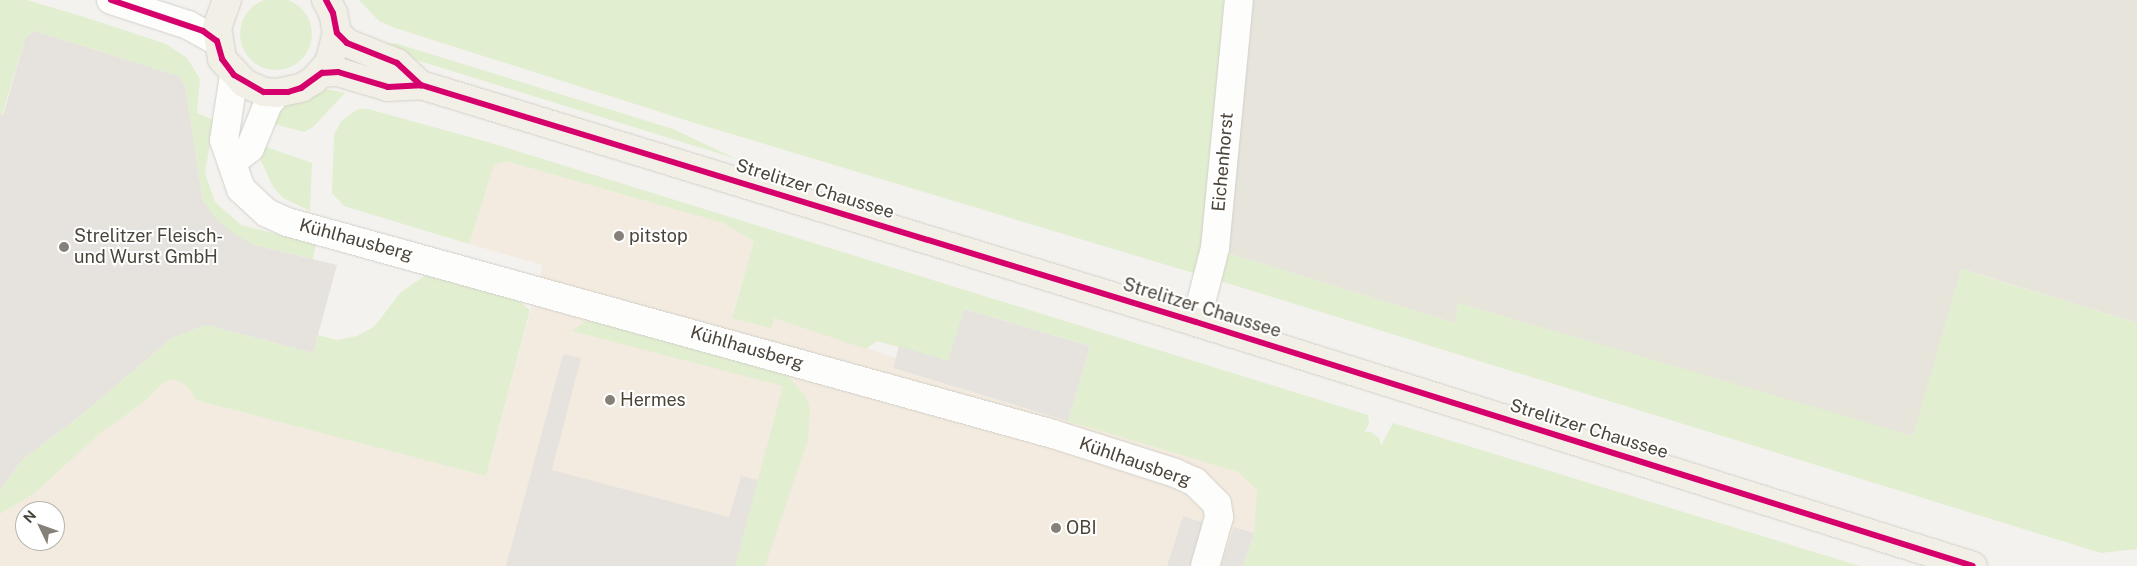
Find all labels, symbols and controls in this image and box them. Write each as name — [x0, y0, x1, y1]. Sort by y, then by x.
street label: Eichenhorst — [1208, 112, 1238, 212]
street label: Strelitzer Chaussee — [733, 155, 897, 223]
street label: Kühlhausberg — [297, 214, 415, 266]
place label: pitstop — [629, 225, 688, 247]
place label: Strelitzer Fleisch- und Wurst GmbH — [74, 226, 223, 268]
marker: pitstop — [613, 230, 625, 242]
marker: Strelitzer Fleisch- und Wurst GmbH — [58, 241, 70, 253]
street label: Strelitzer Chaussee — [1120, 274, 1284, 342]
street label: Kühlhausberg — [688, 322, 806, 374]
place label: Hermes — [620, 389, 686, 411]
marker: Hermes — [604, 394, 616, 406]
street label: Strelitzer Chaussee — [1507, 395, 1671, 463]
street label: Kühlhausberg — [1076, 433, 1194, 491]
north arrow — [15, 501, 65, 551]
text: N — [20, 507, 39, 526]
place label: OBI — [1066, 517, 1096, 539]
marker: OBI — [1050, 522, 1062, 534]

